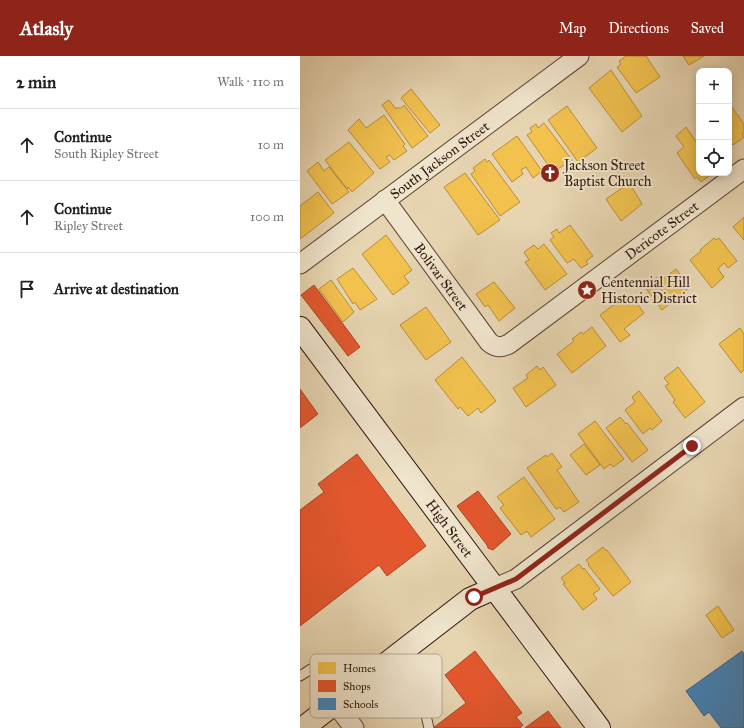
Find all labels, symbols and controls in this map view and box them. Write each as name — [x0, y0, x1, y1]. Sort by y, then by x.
text: Atlasly — [20, 17, 73, 40]
text: Map — [559, 20, 586, 37]
text: Directions — [608, 20, 669, 37]
text: Saved — [691, 20, 724, 37]
map controls — [696, 68, 732, 176]
button: + — [696, 68, 732, 104]
text: 2 min — [16, 72, 56, 93]
text: Walk · 110 m — [217, 74, 284, 90]
button: − — [696, 104, 732, 140]
street label: South Jackson Street — [387, 118, 493, 203]
text: Continue — [54, 128, 112, 146]
icon: ahead — [16, 134, 38, 156]
text: 10 m — [258, 137, 284, 153]
button: locate — [696, 140, 732, 176]
text: South Ripley Street — [54, 146, 159, 162]
place label: Jackson Street Baptist Church — [562, 157, 652, 190]
church icon: Jackson Street Baptist Church — [539, 162, 561, 184]
street label: Dericote Street — [622, 198, 702, 264]
text: Continue — [54, 200, 112, 218]
icon: ahead — [16, 206, 38, 228]
text: 100 m — [250, 209, 284, 225]
text: Ripley Street — [54, 218, 123, 234]
street label: Bolivar Street — [410, 240, 471, 314]
place label: Centennial Hill Historic District — [601, 274, 697, 307]
icon: arrive — [16, 278, 38, 300]
place icon: Centennial Hill Historic District — [576, 279, 598, 301]
text: Arrive at destination — [54, 280, 179, 298]
route end — [683, 437, 701, 455]
street label: High Street — [422, 496, 477, 561]
route start — [465, 588, 483, 606]
legend — [310, 654, 442, 718]
text: Homes — [343, 662, 376, 675]
text: Shops — [343, 680, 371, 693]
text: Schools — [343, 698, 378, 711]

